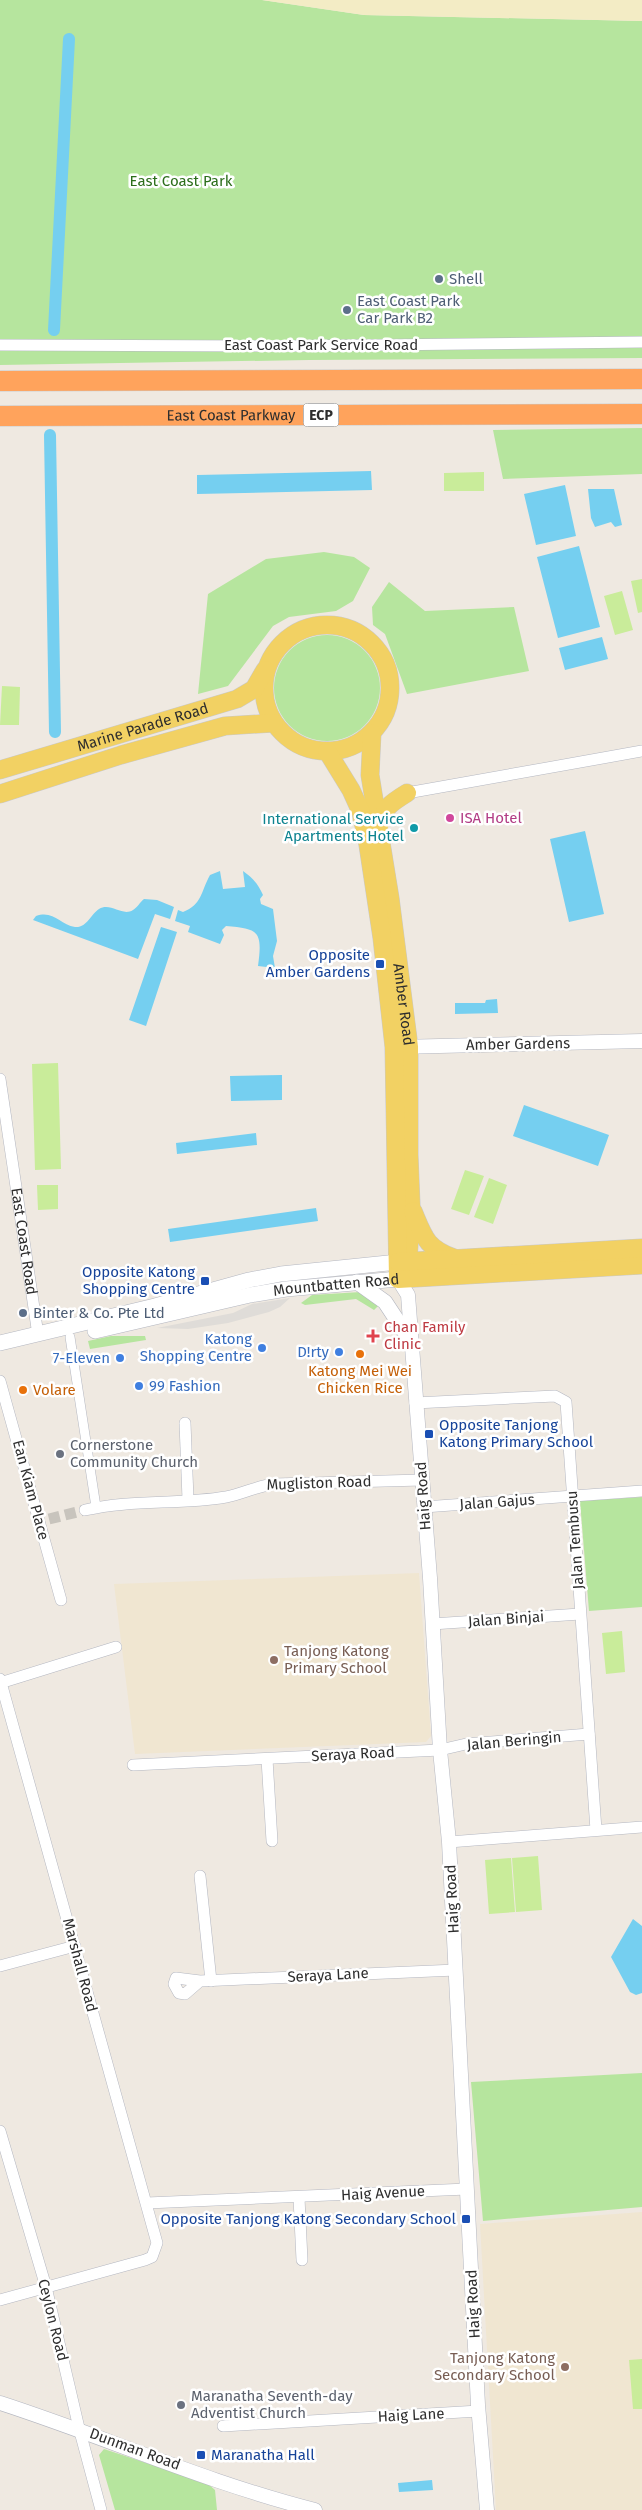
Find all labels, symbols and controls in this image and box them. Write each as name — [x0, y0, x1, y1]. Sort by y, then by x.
park label: East Coast Park — [130, 172, 233, 190]
place label: Shell — [449, 270, 484, 288]
marker: Shell — [433, 273, 445, 285]
place label: East Coast Park Car Park B2 — [357, 292, 460, 327]
marker: East Coast Park Car Park B2 — [341, 304, 353, 316]
street label: East Coast Park Service Road — [224, 336, 418, 354]
road number: ECP — [304, 404, 338, 426]
street label: East Coast Parkway — [167, 406, 296, 424]
street label: Marine Parade Road — [75, 699, 211, 755]
place label: ISA Hotel — [460, 809, 522, 827]
place label: International Service Apartments Hotel — [262, 810, 405, 845]
marker: ISA Hotel — [444, 812, 456, 824]
marker: International Service Apartments Hotel — [408, 822, 420, 834]
place label: Opposite Amber Gardens — [266, 946, 370, 981]
marker: Opposite Amber Gardens — [374, 958, 386, 970]
street label: Amber Road — [389, 962, 418, 1047]
street label: Amber Gardens — [466, 1034, 570, 1054]
street label: East Coast Road — [7, 1186, 41, 1296]
place label: Opposite Katong Shopping Centre — [82, 1263, 195, 1298]
street label: Mountbatten Road — [272, 1270, 400, 1300]
marker: Opposite Katong Shopping Centre — [199, 1275, 211, 1287]
place label: Binter & Co. Pte Ltd — [33, 1304, 165, 1322]
marker: Binter & Co. Pte Ltd — [17, 1307, 29, 1319]
place label: Chan Family Clinic — [384, 1318, 466, 1353]
marker: Chan Family Clinic — [366, 1329, 380, 1343]
place label: Katong Shopping Centre — [140, 1330, 252, 1365]
marker: Katong Shopping Centre — [256, 1342, 268, 1354]
place label: D!rty — [297, 1343, 330, 1361]
marker: D!rty — [333, 1346, 345, 1358]
marker: Katong Mei Wei Chicken Rice — [354, 1348, 366, 1360]
place label: 7-Eleven — [53, 1349, 110, 1367]
marker: 7-Eleven — [114, 1352, 126, 1364]
place label: Katong Mei Wei Chicken Rice — [308, 1362, 412, 1397]
place label: 99 Fashion — [149, 1377, 221, 1395]
marker: 99 Fashion — [133, 1380, 145, 1392]
place label: Volare — [33, 1381, 76, 1399]
marker: Volare — [17, 1384, 29, 1396]
place label: Opposite Tanjong Katong Primary School — [439, 1416, 594, 1451]
marker: Opposite Tanjong Katong Primary School — [423, 1428, 435, 1440]
place label: Cornerstone Community Church — [70, 1436, 198, 1471]
street label: Ean Kiam Place — [9, 1438, 53, 1542]
marker: Cornerstone Community Church — [54, 1448, 66, 1460]
street label: Haig Road — [412, 1461, 434, 1531]
street label: Mugliston Road — [266, 1472, 372, 1494]
street label: Jalan Gajus — [459, 1490, 535, 1514]
street label: Jalan Tembusu — [563, 1490, 587, 1590]
street label: Jalan Binjai — [467, 1607, 545, 1631]
place label: Tanjong Katong Primary School — [284, 1642, 389, 1677]
marker: Tanjong Katong Primary School — [268, 1654, 280, 1666]
street label: Jalan Beringin — [466, 1728, 562, 1754]
street label: Seraya Road — [311, 1743, 395, 1765]
street label: Haig Road — [441, 1864, 463, 1934]
street label: Marshall Road — [59, 1916, 101, 2014]
street label: Seraya Lane — [287, 1964, 369, 1986]
street label: Haig Avenue — [341, 2182, 425, 2204]
place label: Opposite Tanjong Katong Secondary School — [160, 2210, 457, 2228]
marker: Opposite Tanjong Katong Secondary School — [460, 2213, 472, 2225]
street label: Haig Road — [462, 2269, 484, 2339]
street label: Ceylon Road — [34, 2277, 72, 2363]
place label: Tanjong Katong Secondary School — [434, 2349, 556, 2384]
marker: Tanjong Katong Secondary School — [559, 2361, 571, 2373]
place label: Maranatha Seventh-day Adventist Church — [191, 2387, 353, 2422]
marker: Maranatha Seventh-day Adventist Church — [175, 2399, 187, 2411]
street label: Haig Lane — [377, 2404, 445, 2426]
street label: Dunman Road — [87, 2424, 183, 2474]
place label: Maranatha Hall — [211, 2446, 315, 2464]
marker: Maranatha Hall — [195, 2449, 207, 2461]

